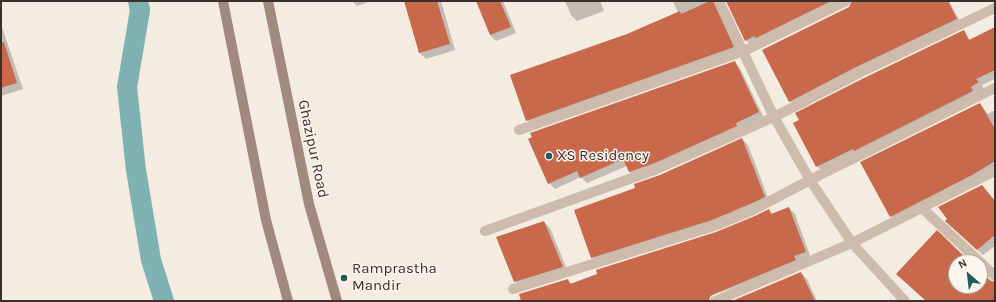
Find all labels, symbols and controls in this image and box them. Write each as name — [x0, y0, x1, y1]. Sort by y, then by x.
street label: Ghazipur Road — [294, 98, 332, 200]
place label: XS Residency — [557, 147, 649, 165]
marker: XS Residency — [544, 151, 554, 161]
north arrow — [948, 254, 988, 294]
text: N — [956, 256, 969, 271]
place label: Ramprastha Mandir — [352, 260, 437, 295]
marker: Ramprastha Mandir — [339, 273, 349, 283]

